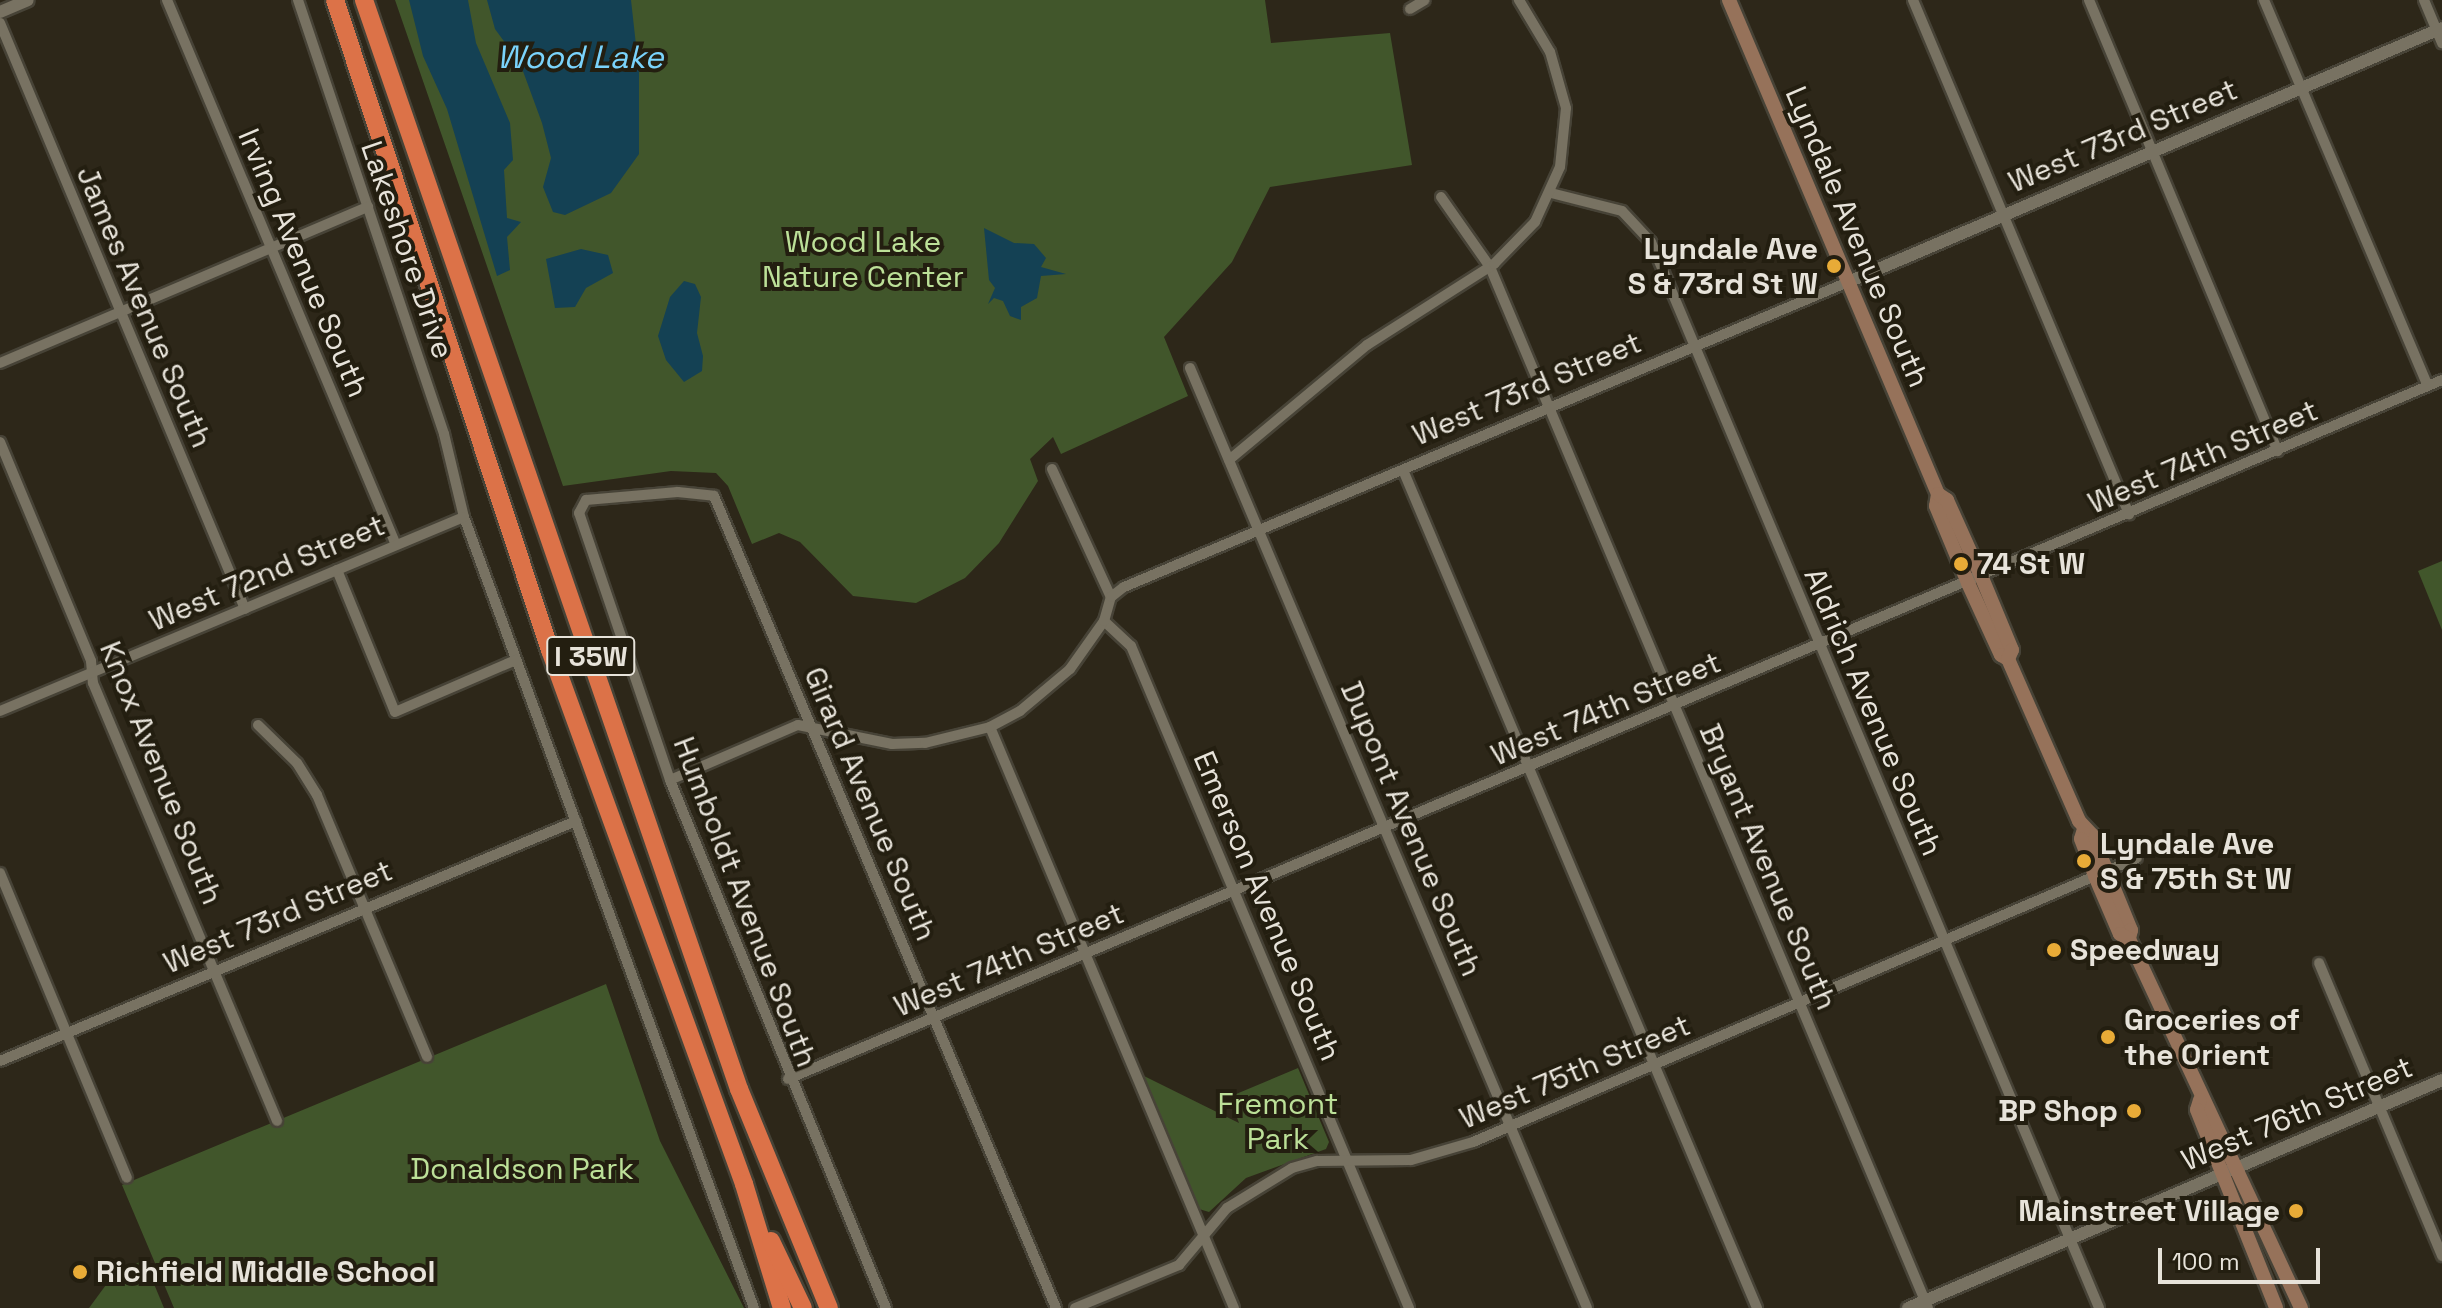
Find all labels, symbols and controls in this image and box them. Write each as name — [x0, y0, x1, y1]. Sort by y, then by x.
water label: Wood Lake — [496, 38, 664, 76]
street label: West 73rd Street — [2003, 72, 2243, 200]
street label: Lyndale Avenue South — [1777, 81, 1937, 393]
street label: Irving Avenue South — [230, 123, 376, 403]
street label: Lakeshore Drive — [353, 137, 461, 363]
street label: James Avenue South — [68, 161, 220, 453]
park label: Wood Lake Nature Center — [762, 224, 964, 294]
place label: Lyndale Ave S & 73rd St W — [1627, 231, 1818, 302]
marker: Lyndale Ave S & 73rd St W — [1825, 257, 1843, 275]
street label: West 73rd Street — [1407, 325, 1647, 453]
street label: West 74th Street — [2083, 392, 2323, 522]
street label: West 72nd Street — [144, 507, 390, 639]
place label: 74 St W — [1977, 546, 2085, 582]
marker: 74 St W — [1952, 555, 1970, 573]
street label: Aldrich Avenue South — [1796, 563, 1950, 861]
road number: I 35W — [545, 632, 637, 680]
street label: Knox Avenue South — [92, 636, 230, 910]
street label: West 74th Street — [1486, 644, 1726, 774]
street label: Girard Avenue South — [796, 662, 944, 946]
street label: Dupont Avenue South — [1333, 676, 1489, 982]
street label: Bryant Avenue South — [1691, 718, 1845, 1016]
street label: Humboldt Avenue South — [665, 732, 825, 1072]
street label: Emerson Avenue South — [1185, 746, 1349, 1066]
place label: Lyndale Ave S & 75th St W — [2100, 826, 2292, 896]
marker: Lyndale Ave S & 75th St W — [2075, 852, 2093, 870]
street label: West 73rd Street — [158, 853, 398, 981]
street label: West 74th Street — [889, 895, 1129, 1025]
place label: Speedway — [2070, 932, 2220, 968]
marker: Speedway — [2045, 941, 2063, 959]
place label: Groceries of the Orient — [2124, 1002, 2300, 1072]
street label: West 75th Street — [1454, 1007, 1696, 1137]
marker: Groceries of the Orient — [2099, 1028, 2117, 1046]
street label: West 76th Street — [2176, 1049, 2418, 1179]
park label: Fremont Park — [1218, 1086, 1338, 1156]
place label: BP Shop — [1998, 1093, 2118, 1129]
marker: BP Shop — [2125, 1102, 2143, 1120]
park label: Donaldson Park — [410, 1151, 634, 1187]
place label: Mainstreet Village — [2018, 1193, 2280, 1229]
marker: Mainstreet Village — [2287, 1202, 2305, 1220]
scale bar — [2162, 1232, 2324, 1282]
text: 100 m — [2172, 1246, 2240, 1277]
place label: Richfield Middle School — [96, 1254, 435, 1290]
marker: Richfield Middle School — [71, 1263, 89, 1281]

